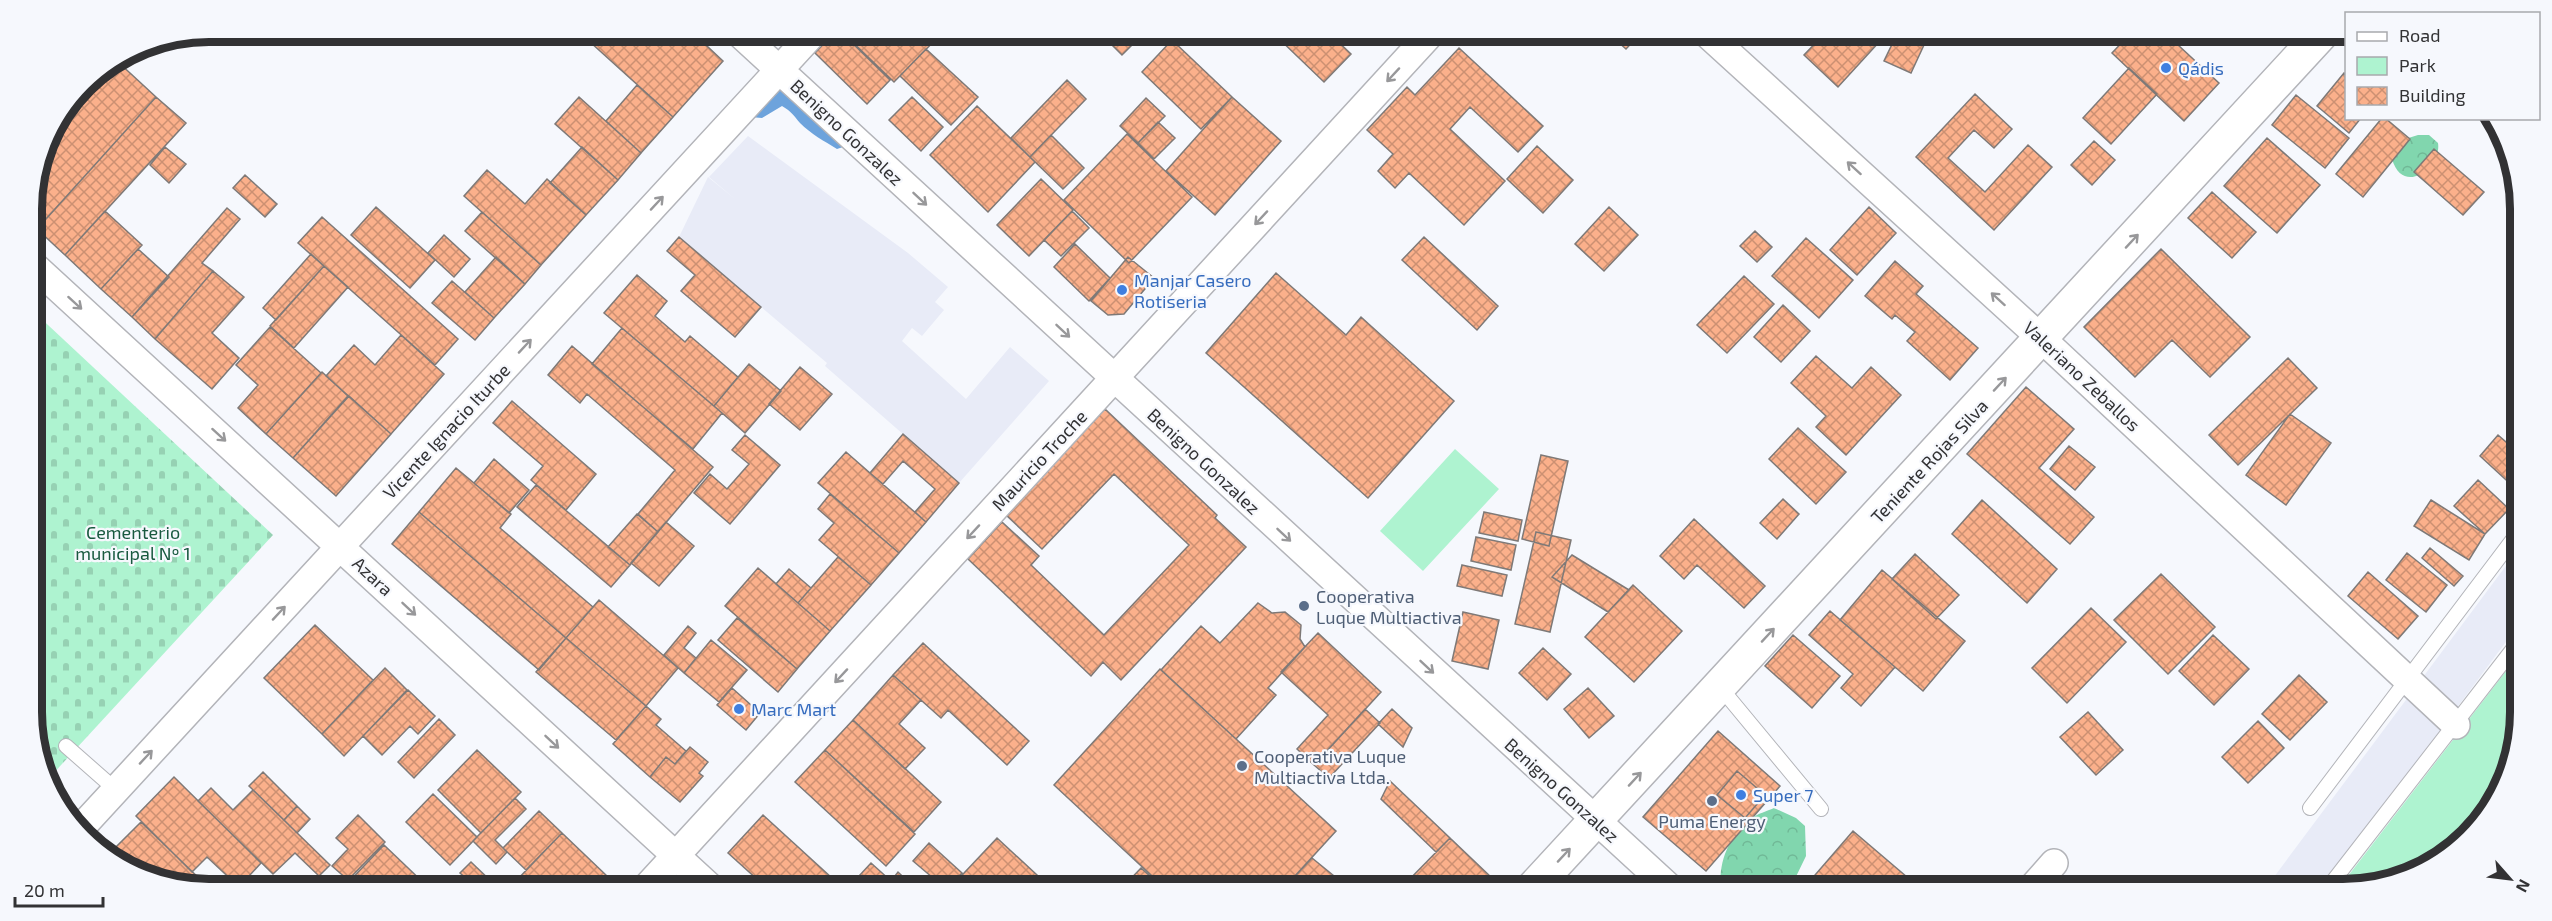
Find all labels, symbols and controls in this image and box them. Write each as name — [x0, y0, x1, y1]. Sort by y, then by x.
legend — [2345, 12, 2540, 120]
text: Road — [2399, 24, 2440, 46]
text: Park — [2399, 54, 2436, 76]
place label: Qádis — [2178, 57, 2224, 79]
marker: Qádis — [2159, 61, 2173, 75]
one-way arrow — [1386, 67, 1400, 82]
street label: Benigno Gonzalez — [786, 74, 908, 190]
text: Building — [2399, 84, 2466, 106]
one-way arrow — [1847, 161, 1862, 175]
one-way arrow — [912, 192, 927, 206]
one-way arrow — [650, 196, 664, 211]
one-way arrow — [1254, 211, 1268, 226]
one-way arrow — [2125, 233, 2139, 248]
place label: Manjar Casero Rotiseria — [1134, 269, 1252, 312]
marker: Manjar Casero Rotiseria — [1115, 283, 1129, 297]
one-way arrow — [1991, 292, 2006, 306]
one-way arrow — [68, 296, 83, 310]
street label: Valeriano Zeballos — [2019, 316, 2145, 436]
one-way arrow — [1056, 324, 1071, 339]
one-way arrow — [517, 339, 532, 354]
street label: Vicente Ignacio Iturbe — [378, 359, 514, 503]
one-way arrow — [1993, 377, 2007, 392]
street label: Teniente Rojas Silva — [1866, 394, 1992, 528]
street label: Benigno Gonzalez — [1143, 403, 1265, 519]
street label: Mauricio Troche — [987, 405, 1091, 515]
one-way arrow — [212, 428, 227, 442]
park label: Cementerio municipal Nº 1 — [75, 521, 191, 564]
one-way arrow — [966, 524, 980, 539]
one-way arrow — [1276, 528, 1291, 542]
street label: Azara — [348, 552, 398, 600]
place label: Cooperativa Luque Multiactiva — [1316, 585, 1462, 628]
marker: Cooperativa Luque Multiactiva — [1297, 599, 1311, 613]
one-way arrow — [402, 602, 417, 616]
one-way arrow — [271, 606, 286, 621]
one-way arrow — [1761, 628, 1775, 643]
one-way arrow — [1420, 660, 1435, 674]
one-way arrow — [834, 668, 848, 683]
place label: Marc Mart — [751, 698, 836, 720]
marker: Marc Mart — [732, 702, 746, 716]
street label: Benigno Gonzalez — [1500, 733, 1624, 847]
one-way arrow — [545, 735, 560, 749]
place label: Cooperativa Luque Multiactiva Ltda. — [1254, 745, 1406, 788]
one-way arrow — [139, 749, 154, 764]
marker: Cooperativa Luque Multiactiva Ltda. — [1235, 759, 1249, 773]
one-way arrow — [1628, 771, 1642, 786]
place label: Super 7 — [1753, 784, 1814, 806]
marker: Super 7 — [1734, 788, 1748, 802]
marker: Puma Energy — [1705, 794, 1719, 808]
place label: Puma Energy — [1658, 810, 1766, 832]
one-way arrow — [1557, 848, 1571, 863]
north arrow — [2480, 849, 2540, 909]
scale bar — [15, 870, 104, 908]
text: N — [2513, 877, 2535, 896]
text: 20 m — [24, 879, 65, 901]

